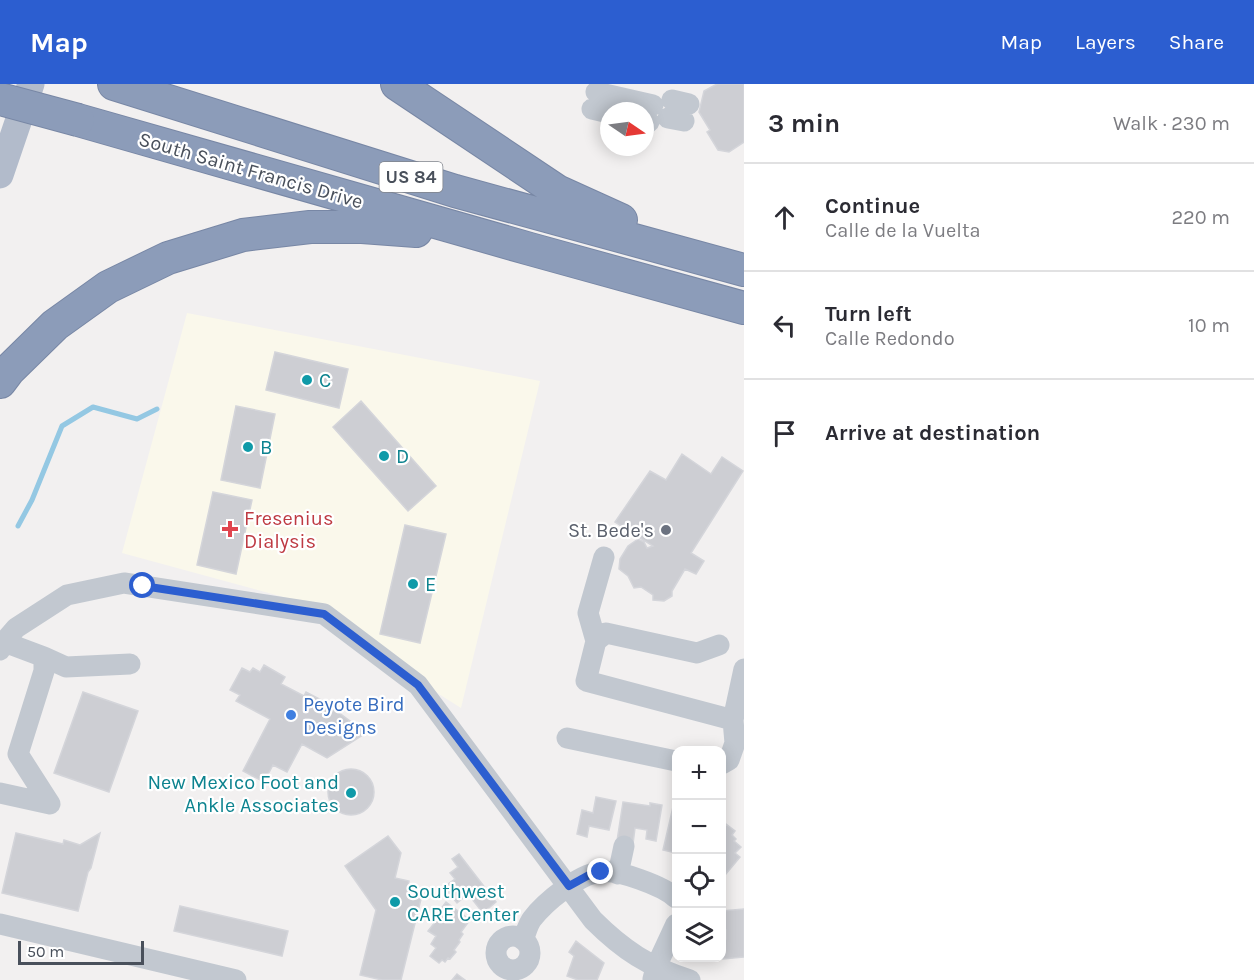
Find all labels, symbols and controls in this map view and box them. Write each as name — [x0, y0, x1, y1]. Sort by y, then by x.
text: Map — [30, 26, 88, 59]
text: Map — [1000, 30, 1042, 54]
text: Layers — [1075, 30, 1136, 54]
text: Share — [1169, 30, 1224, 54]
north arrow — [600, 102, 654, 156]
text: 3 min — [768, 108, 840, 139]
text: Walk · 230 m — [1113, 112, 1230, 135]
street label: South Saint Francis Drive — [136, 127, 366, 213]
road number: US 84 — [380, 162, 442, 192]
text: Continue — [825, 193, 920, 219]
icon: ahead — [768, 201, 801, 234]
text: 220 m — [1171, 206, 1230, 229]
text: Calle de la Vuelta — [825, 219, 980, 242]
text: Turn left — [825, 301, 912, 327]
icon: left — [768, 309, 801, 342]
text: 10 m — [1188, 314, 1230, 337]
text: Calle Redondo — [825, 327, 955, 350]
place label: C — [319, 369, 331, 392]
marker: C — [300, 373, 314, 387]
icon: arrive — [768, 417, 801, 450]
text: Arrive at destination — [825, 420, 1040, 446]
place label: B — [260, 436, 272, 459]
marker: B — [241, 440, 255, 454]
place label: D — [396, 445, 409, 468]
marker: D — [377, 449, 391, 463]
place label: Fresenius Dialysis — [244, 507, 333, 553]
place label: St. Bede's — [568, 519, 654, 542]
marker: Fresenius Dialysis — [221, 520, 239, 538]
marker: St. Bede's — [659, 523, 673, 537]
route start — [129, 572, 155, 598]
place label: E — [425, 573, 436, 596]
marker: E — [406, 577, 420, 591]
place label: Peyote Bird Designs — [303, 693, 405, 739]
marker: Peyote Bird Designs — [284, 708, 298, 722]
map controls — [672, 746, 726, 962]
button: + — [672, 746, 726, 800]
place label: New Mexico Foot and Ankle Associates — [147, 771, 339, 817]
marker: New Mexico Foot and Ankle Associates — [344, 786, 358, 800]
button: − — [672, 800, 726, 854]
button: locate — [672, 854, 726, 908]
route end — [587, 858, 613, 884]
place label: Southwest CARE Center — [407, 880, 519, 926]
marker: Southwest CARE Center — [388, 895, 402, 909]
button: layers — [672, 908, 726, 962]
scale bar — [18, 938, 144, 966]
text: 50 m — [27, 942, 64, 961]

